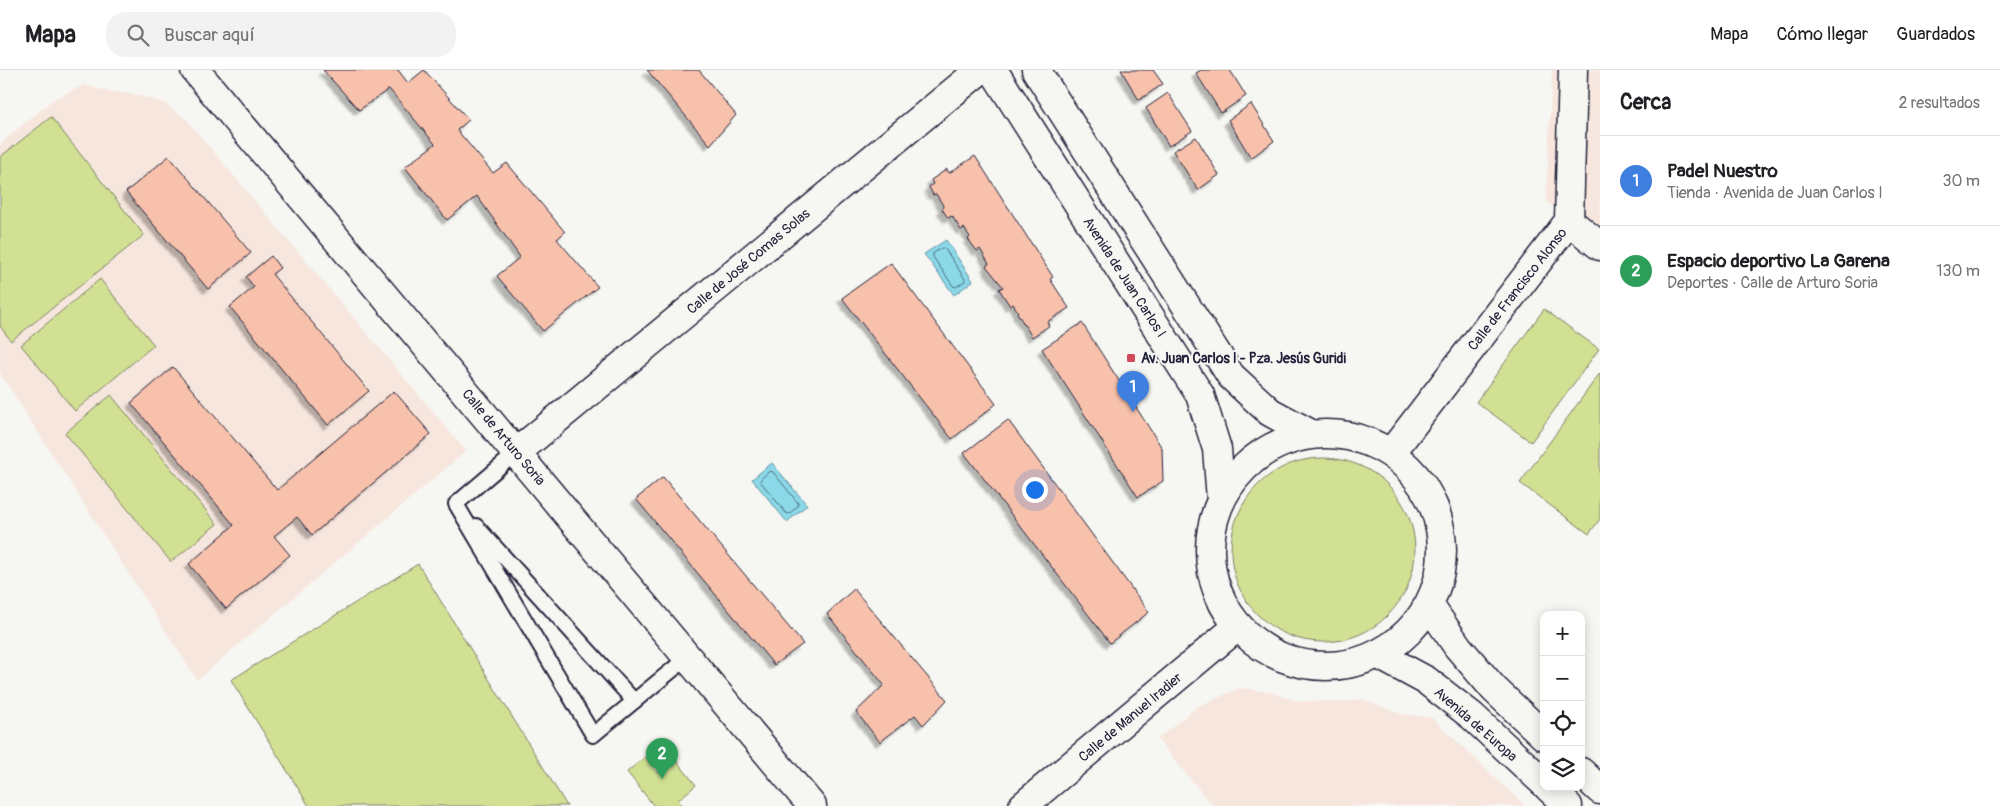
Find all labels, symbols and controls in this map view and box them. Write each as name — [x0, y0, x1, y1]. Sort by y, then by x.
search box — [106, 12, 456, 57]
text: Mapa — [25, 20, 76, 49]
icon: search — [124, 21, 152, 49]
text: Buscar aquí — [164, 23, 255, 47]
text: Mapa — [1710, 23, 1748, 46]
text: Cómo llegar — [1776, 23, 1868, 46]
text: Guardados — [1896, 23, 1975, 46]
text: Cerca — [1620, 89, 1671, 116]
text: 2 resultados — [1898, 93, 1980, 113]
text: Padel Nuestro — [1667, 159, 1778, 183]
text: 1 — [1633, 171, 1639, 191]
text: 30 m — [1942, 171, 1980, 191]
text: Tienda · Avenida de Juan Carlos I — [1667, 183, 1883, 203]
street label: Calle de José Comas Solas — [683, 204, 814, 318]
street label: Avenida de Juan Carlos I — [1079, 214, 1170, 341]
street label: Calle de Francisco Alonso — [1464, 224, 1571, 354]
text: Espacio deportivo La Garena — [1667, 249, 1890, 273]
text: 2 — [1632, 261, 1640, 281]
text: 130 m — [1936, 261, 1980, 281]
text: Deportes · Calle de Arturo Soria — [1667, 273, 1878, 293]
place label: Av. Juan Carlos I - Pza. Jesús Guridi — [1141, 350, 1346, 367]
marker: Av. Juan Carlos I - Pza. Jesús Guridi — [1125, 352, 1137, 364]
pin: 1 — [1117, 371, 1149, 412]
street label: Calle de Arturo Soria — [458, 386, 549, 489]
your location — [1022, 477, 1048, 503]
map controls — [1540, 611, 1585, 791]
button: + — [1540, 611, 1585, 656]
button: − — [1540, 656, 1585, 701]
street label: Calle de Manuel Iradier — [1075, 669, 1186, 766]
street label: Avenida de Europa — [1431, 684, 1521, 765]
button: locate — [1540, 701, 1585, 746]
pin: 2 — [646, 738, 678, 779]
button: layers — [1540, 746, 1585, 791]

